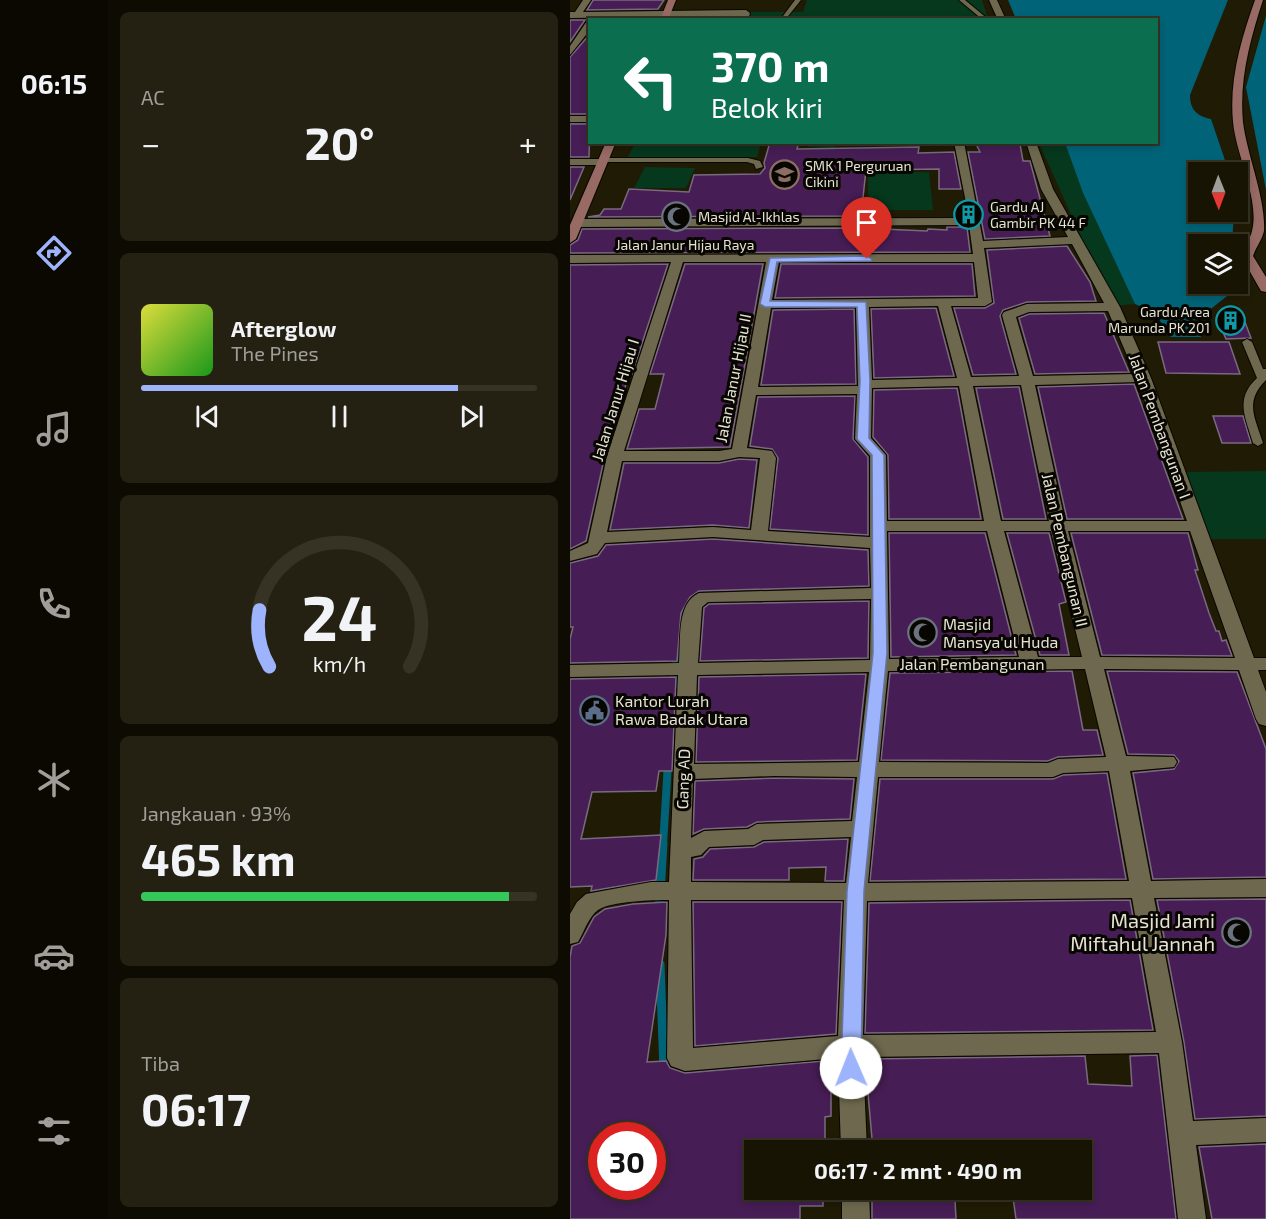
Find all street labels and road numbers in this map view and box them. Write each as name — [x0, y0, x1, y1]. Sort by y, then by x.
street label: Jalan Janur Hijau Raya — [616, 236, 754, 253]
street label: Jalan Janur Hijau II — [711, 312, 755, 444]
street label: Jalan Janur Hijau I — [587, 336, 643, 464]
street label: Jalan Pembangunan I — [1125, 351, 1196, 501]
street label: Jalan Pembangunan II — [1039, 471, 1092, 629]
street label: Jalan Pembangunan — [899, 654, 1045, 673]
street label: Gang AD — [672, 748, 693, 810]

